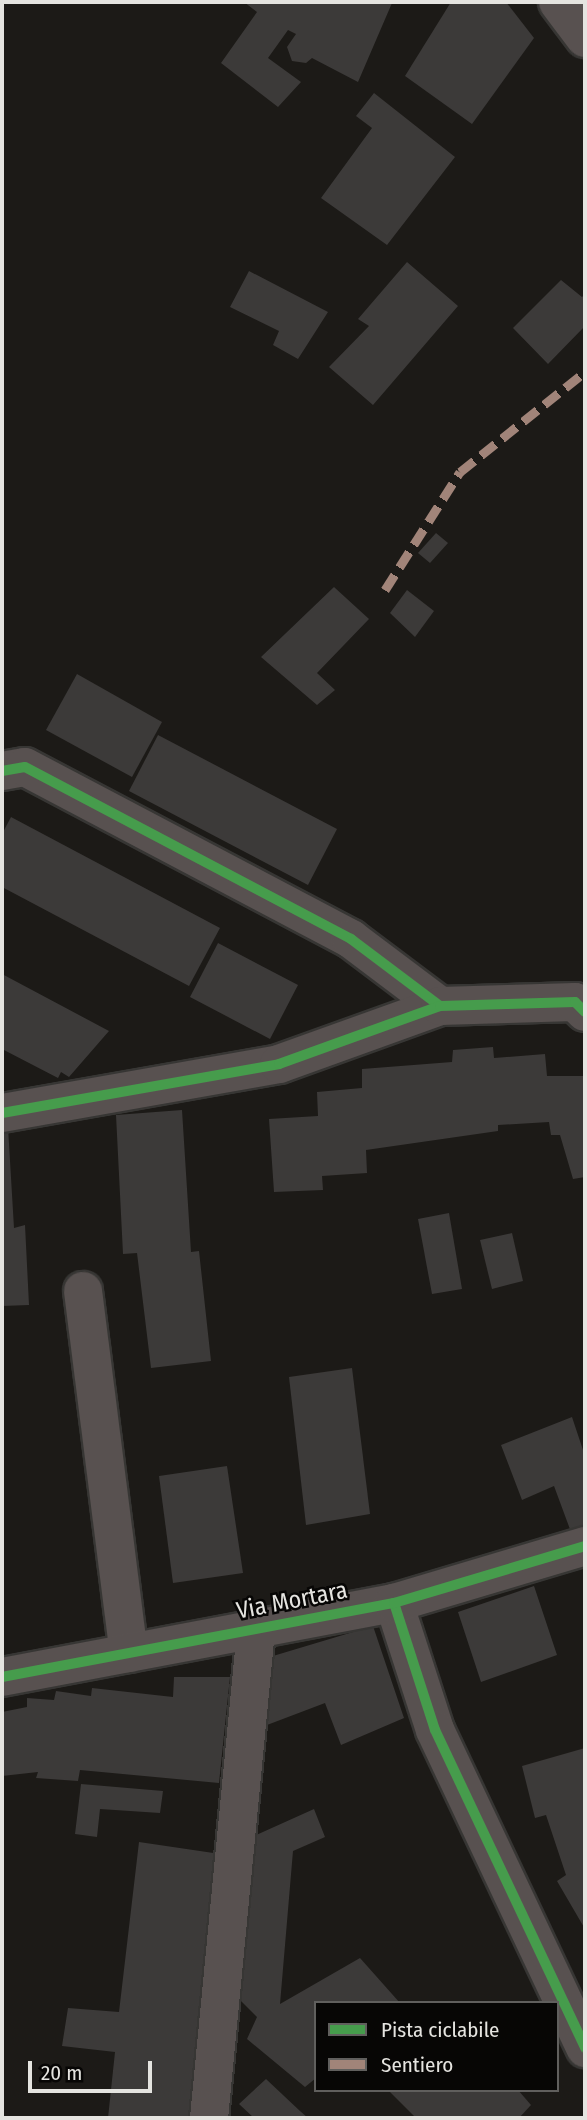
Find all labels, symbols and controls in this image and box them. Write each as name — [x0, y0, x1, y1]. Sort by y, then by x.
street label: Via Mortara — [234, 1576, 350, 1626]
legend — [314, 2001, 559, 2092]
text: Pista ciclabile — [381, 2017, 499, 2043]
scale bar — [32, 2046, 156, 2090]
text: Sentiero — [381, 2052, 453, 2078]
text: 20 m — [41, 2060, 82, 2086]

